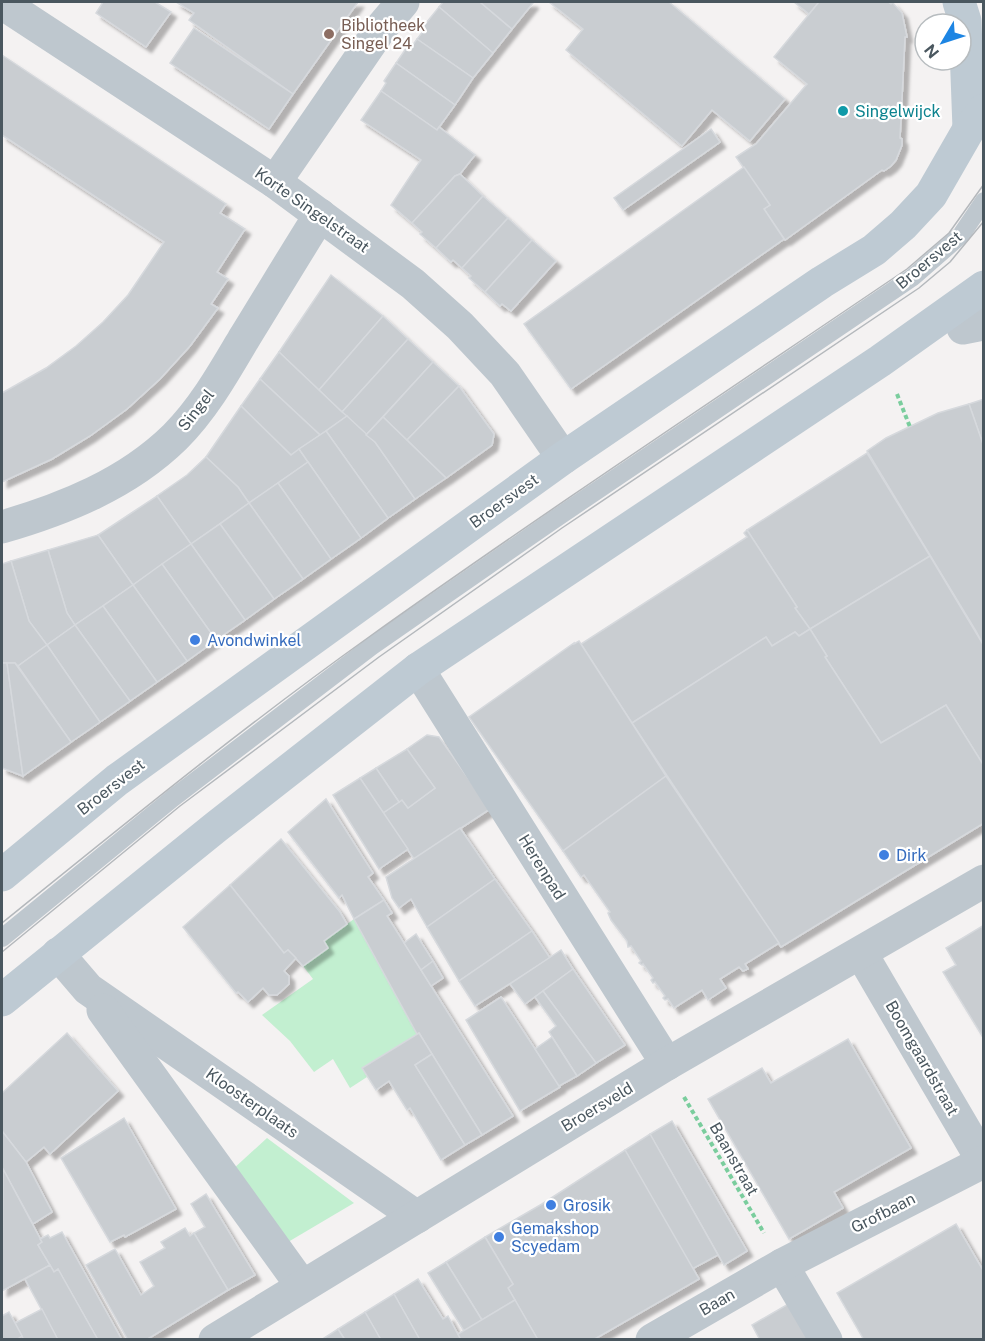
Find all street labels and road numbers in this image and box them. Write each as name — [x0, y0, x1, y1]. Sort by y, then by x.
street label: Korte Singelstraat — [251, 163, 373, 257]
street label: Broersvest — [892, 227, 966, 293]
street label: Singel — [174, 385, 218, 435]
street label: Broersvest — [466, 470, 542, 532]
street label: Broersvest — [74, 755, 148, 819]
street label: Herenpad — [514, 831, 570, 903]
street label: Boomgaardstraat — [881, 997, 963, 1119]
street label: Kloosterplaats — [202, 1064, 302, 1142]
street label: Broersveld — [558, 1078, 636, 1136]
street label: Baanstraat — [705, 1119, 763, 1199]
street label: Grofbaan — [848, 1189, 918, 1237]
street label: Baan — [696, 1284, 738, 1320]

